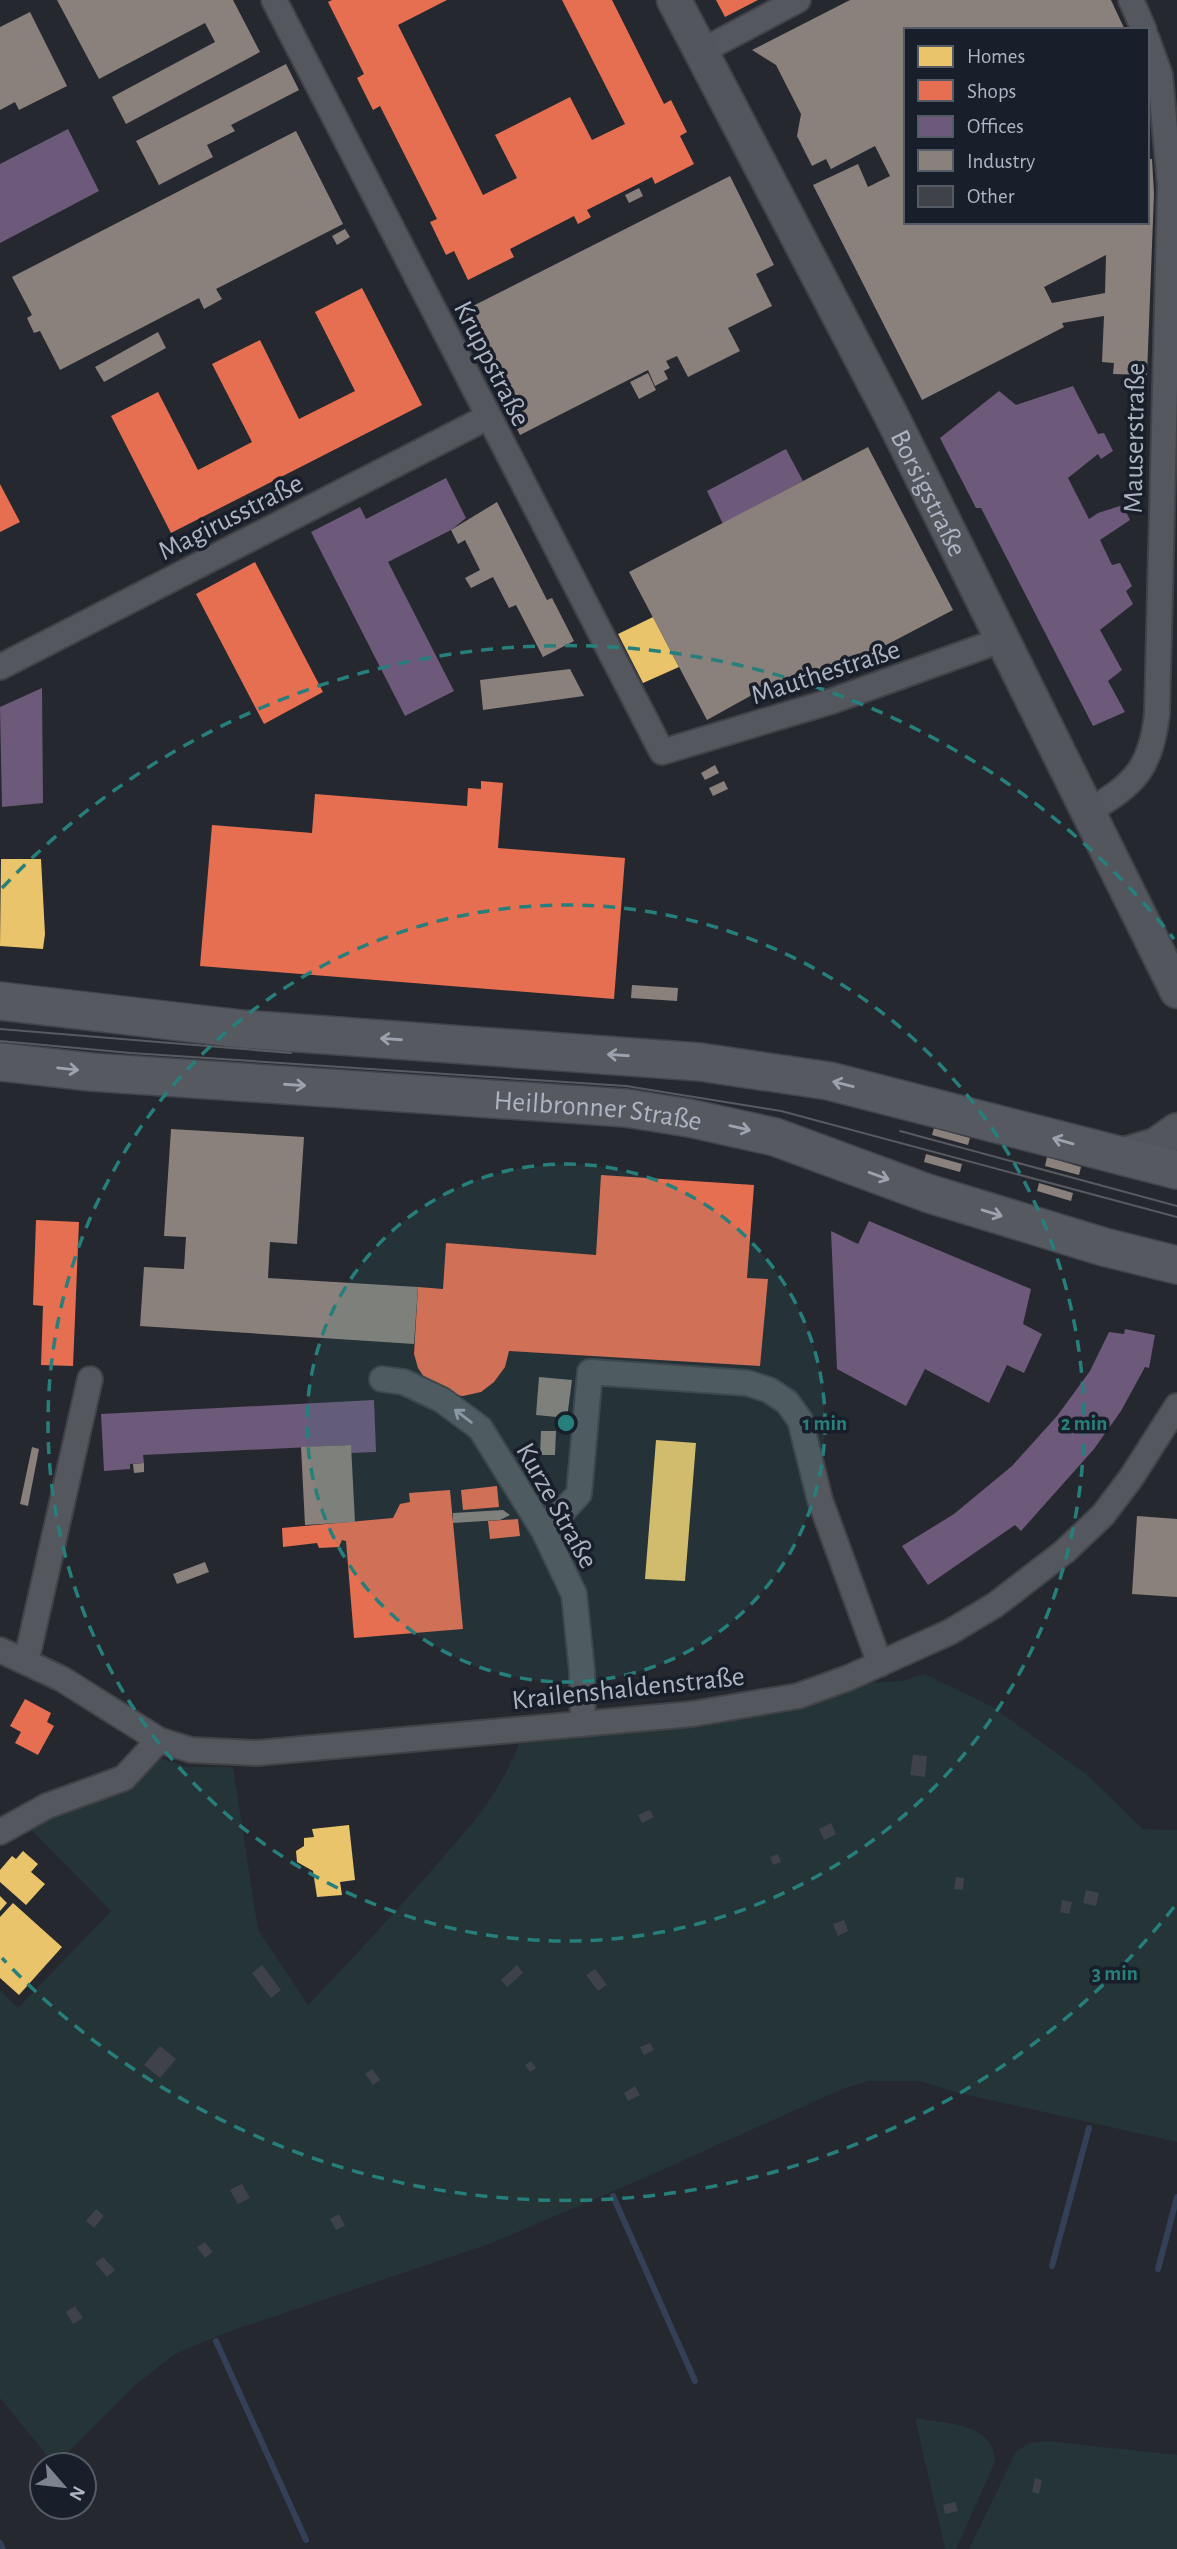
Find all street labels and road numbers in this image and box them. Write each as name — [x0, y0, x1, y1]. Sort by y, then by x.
street label: Kruppstraße — [448, 297, 535, 431]
street label: Mauserstraße — [1120, 362, 1150, 514]
street label: Borsigstraße — [885, 426, 971, 561]
street label: Magirusstraße — [154, 469, 308, 566]
street label: Mauthestraße — [748, 636, 904, 710]
street label: Heilbronner Straße — [493, 1087, 704, 1136]
street label: Kurze Straße — [510, 1438, 602, 1573]
street label: Krailenshaldenstraße — [510, 1663, 746, 1715]

